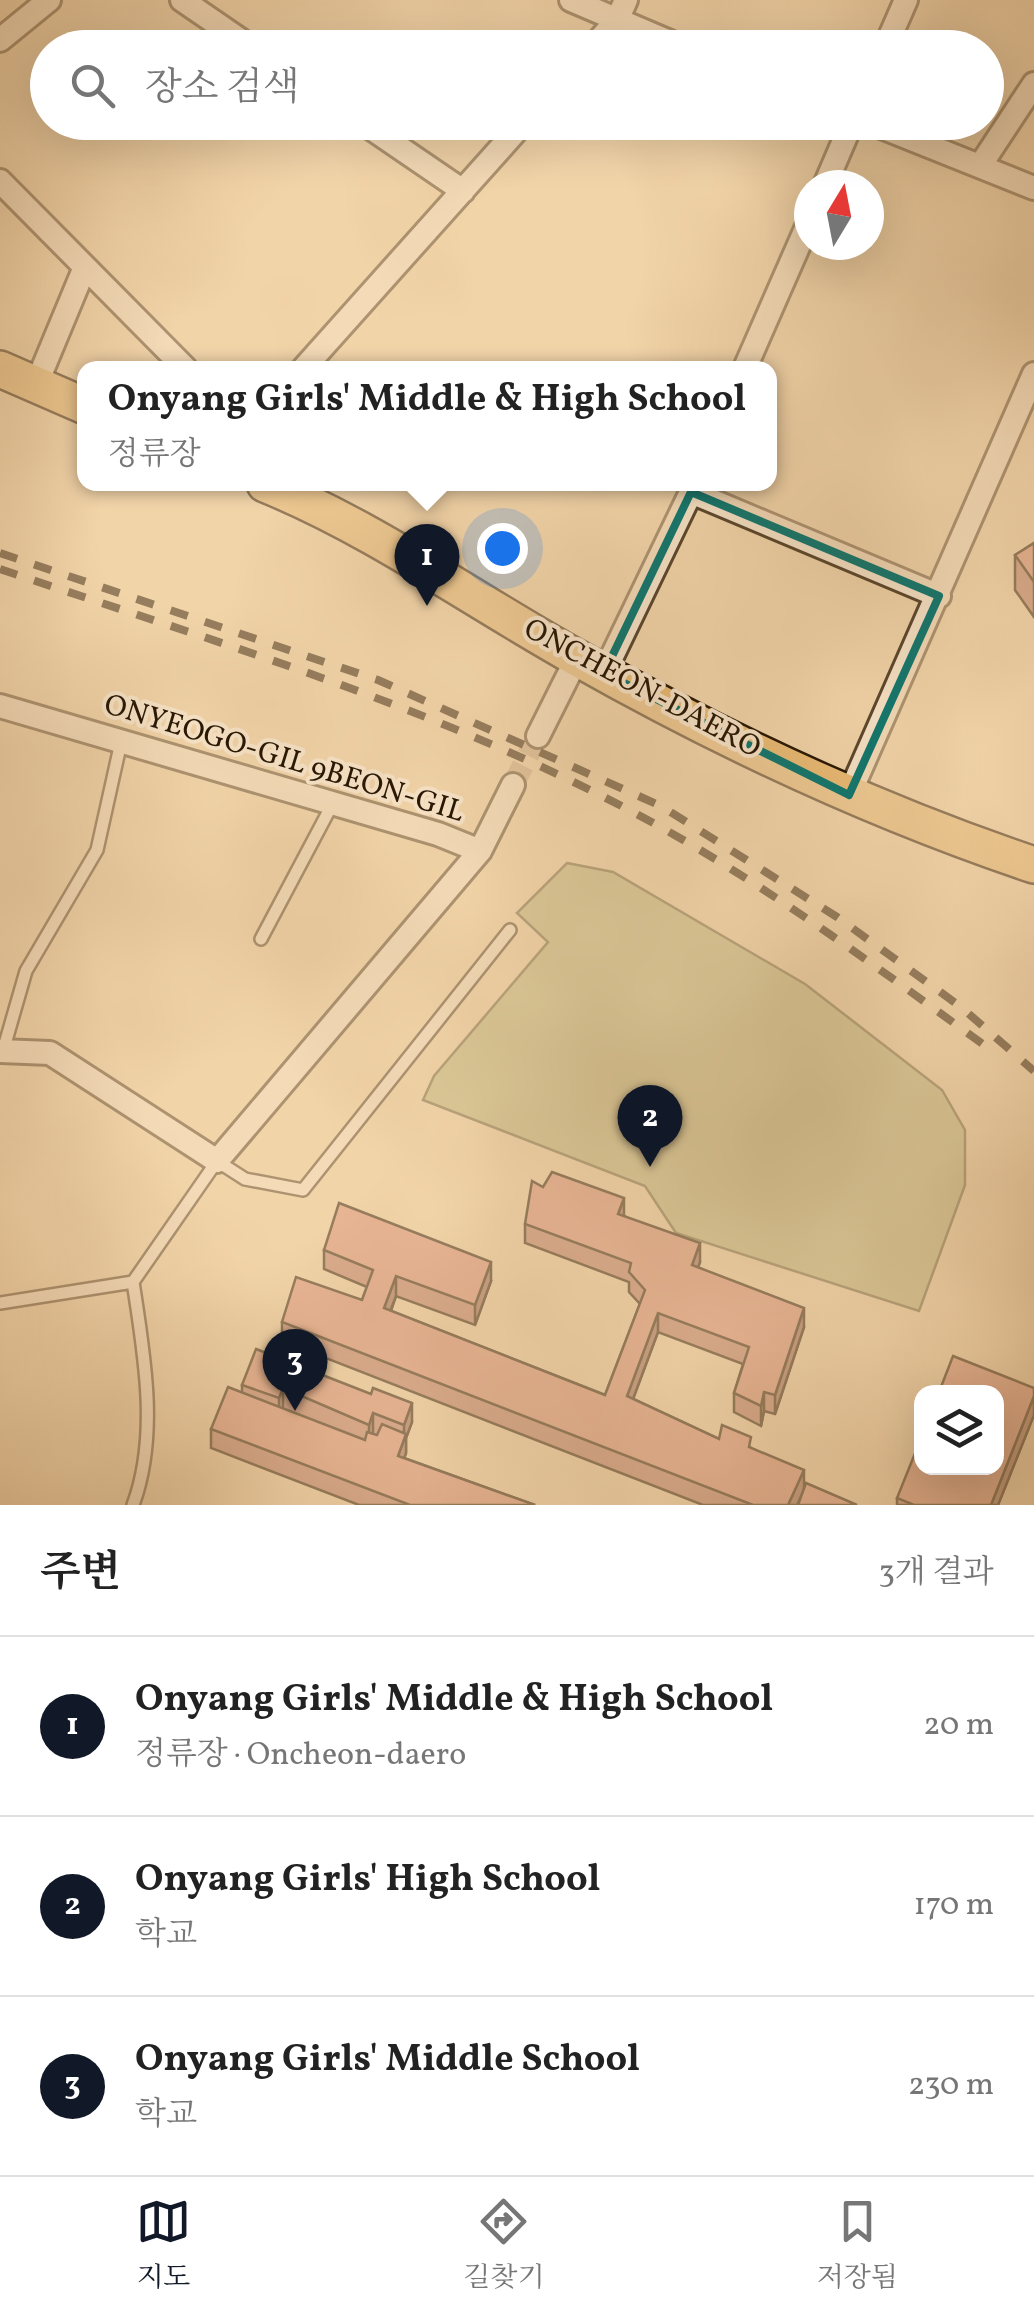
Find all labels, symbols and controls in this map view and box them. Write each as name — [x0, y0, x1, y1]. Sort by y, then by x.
search box — [30, 30, 1004, 140]
icon: search — [65, 58, 120, 113]
text: 장소 검색 — [145, 63, 299, 116]
north arrow — [794, 170, 884, 260]
popup — [77, 361, 777, 491]
text: Onyang Girls' Middle & High School — [108, 374, 746, 427]
text: 정류장 — [108, 434, 201, 478]
your location — [477, 523, 528, 574]
pin: 1 — [394, 524, 460, 606]
street label: ONCHEON-DAERO — [516, 609, 768, 769]
street label: ONYEOGO-GIL 9BEON-GIL — [99, 684, 469, 834]
pin: 2 — [618, 1084, 682, 1167]
pin: 3 — [262, 1328, 328, 1411]
map controls — [914, 1385, 1004, 1475]
button: layers — [914, 1385, 1004, 1475]
text: 주변 — [40, 1545, 121, 1604]
text: 3개 결과 — [878, 1552, 994, 1596]
text: Onyang Girls' Middle & High School — [135, 1674, 773, 1727]
text: 1 — [66, 1704, 79, 1748]
text: 20 m — [923, 1704, 994, 1748]
text: 정류장 · Oncheon-daero — [135, 1734, 466, 1778]
text: Onyang Girls' High School — [135, 1854, 601, 1907]
text: 2 — [64, 1884, 81, 1928]
text: 170 m — [913, 1884, 994, 1928]
text: 학교 — [135, 1914, 197, 1958]
text: Onyang Girls' Middle School — [135, 2034, 640, 2087]
text: 3 — [64, 2064, 81, 2108]
text: 230 m — [908, 2064, 994, 2108]
text: 학교 — [135, 2094, 197, 2138]
tab: 지도 — [136, 2194, 191, 2298]
tab: 길찾기 — [463, 2194, 544, 2298]
tab: 저장됨 — [817, 2194, 898, 2298]

